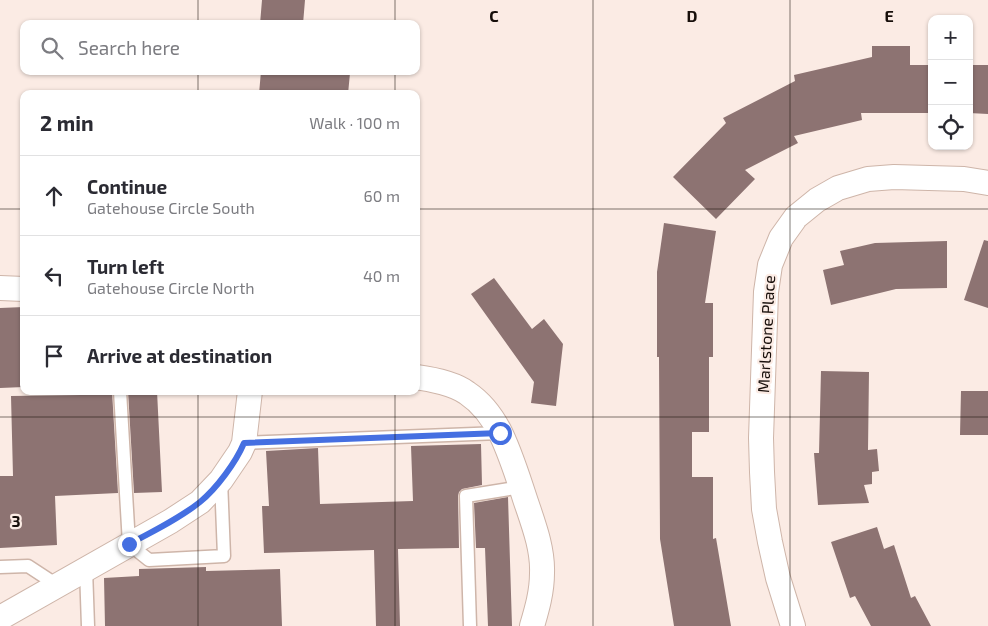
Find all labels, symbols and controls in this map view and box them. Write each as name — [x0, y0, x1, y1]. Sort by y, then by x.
text: C — [489, 6, 499, 25]
text: D — [687, 6, 698, 25]
text: E — [884, 6, 894, 25]
map controls — [928, 15, 973, 150]
button: + — [928, 15, 973, 60]
search box — [20, 20, 420, 75]
icon: search — [38, 34, 66, 62]
text: Search here — [78, 36, 180, 59]
button: − — [928, 60, 973, 105]
button: locate — [928, 105, 973, 150]
text: 2 min — [40, 110, 94, 135]
text: Walk · 100 m — [309, 113, 400, 132]
text: Continue — [87, 175, 167, 198]
icon: ahead — [40, 182, 68, 210]
text: 60 m — [364, 186, 400, 205]
text: Gatehouse Circle South — [87, 198, 255, 217]
text: Turn left — [87, 255, 164, 278]
icon: left — [40, 262, 68, 290]
text: 40 m — [363, 266, 400, 285]
street label: Marlstone Place — [753, 275, 778, 393]
text: Gatehouse Circle North — [87, 278, 255, 297]
icon: arrive — [40, 342, 68, 370]
text: Arrive at destination — [87, 344, 272, 367]
route start — [489, 422, 512, 445]
text: 3 — [11, 511, 21, 530]
route end — [118, 533, 141, 556]

